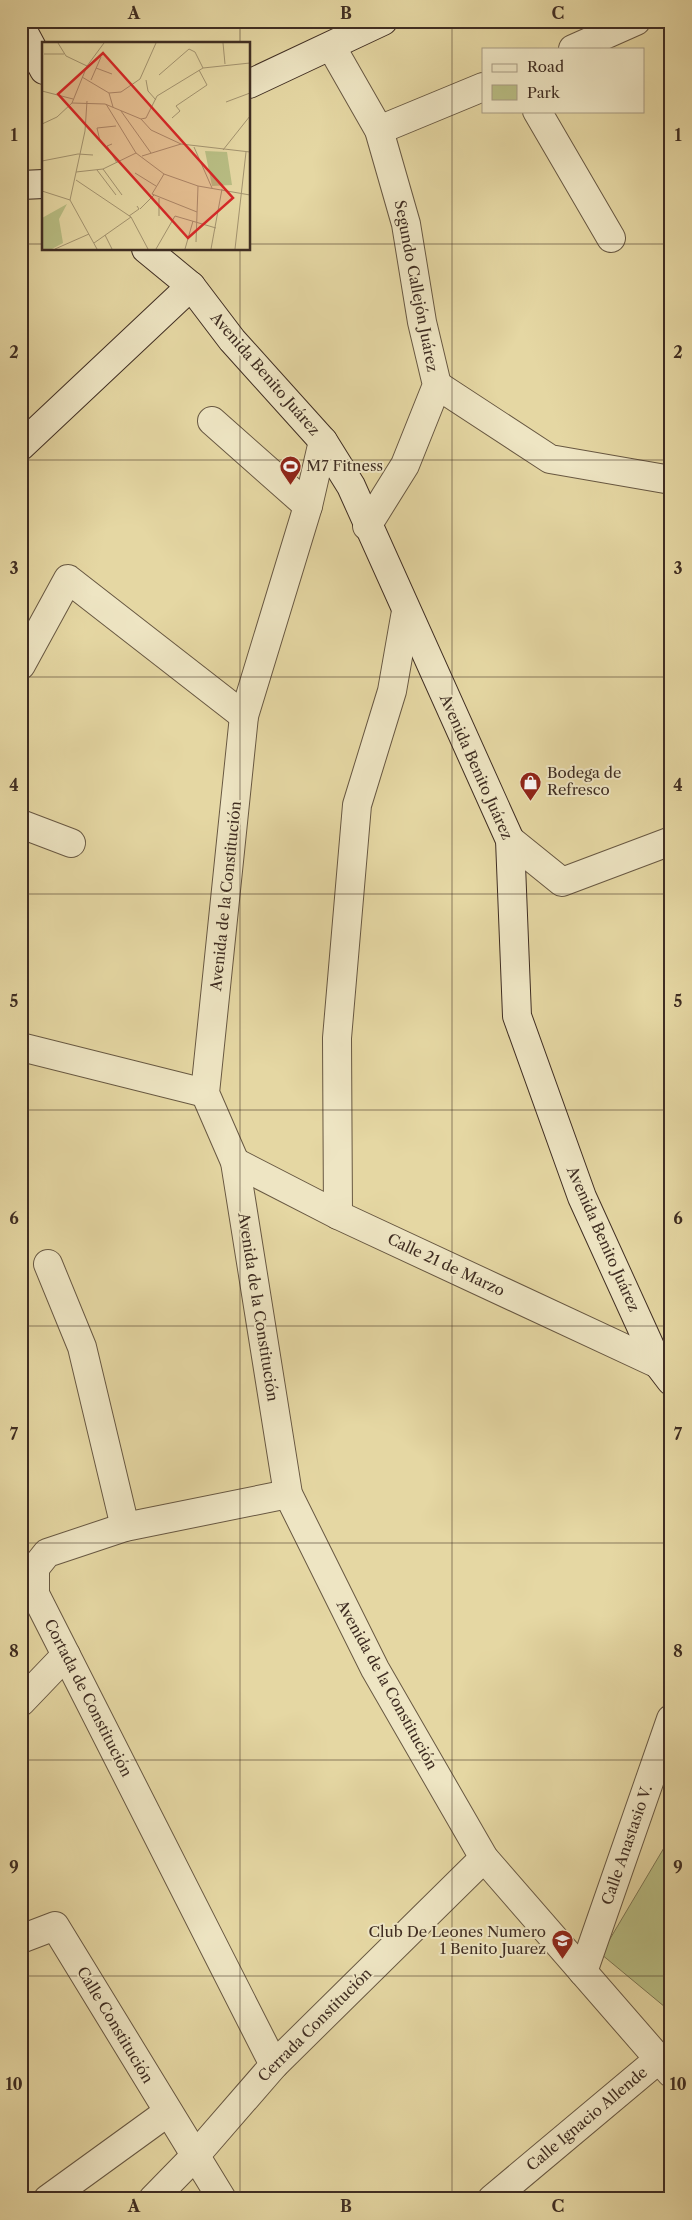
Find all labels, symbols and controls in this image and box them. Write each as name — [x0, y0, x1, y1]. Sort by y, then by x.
text: A — [127, 3, 141, 23]
text: B — [340, 3, 352, 23]
text: C — [552, 3, 564, 23]
inset map — [42, 42, 250, 250]
legend — [482, 48, 644, 112]
text: Road — [527, 57, 564, 76]
text: Park — [527, 83, 561, 102]
text: 1 — [10, 125, 18, 145]
text: 1 — [674, 125, 682, 145]
street label: Segundo Callejón Juárez — [391, 198, 443, 374]
street label: Avenida Benito Juárez — [206, 307, 324, 439]
text: 2 — [9, 342, 19, 362]
text: 2 — [673, 342, 683, 362]
sports icon: M7 Fitness — [278, 454, 302, 485]
place label: M7 Fitness — [306, 456, 383, 475]
text: 3 — [9, 558, 19, 578]
text: 3 — [673, 558, 683, 578]
street label: Avenida Benito Juárez — [435, 690, 517, 843]
place label: Bodega de Refresco — [547, 763, 621, 799]
shop icon: Bodega de Refresco — [519, 770, 543, 801]
text: 4 — [9, 775, 19, 795]
text: 4 — [673, 775, 683, 795]
street label: Avenida de la Constitución — [206, 799, 245, 993]
text: 5 — [10, 991, 19, 1011]
text: 5 — [674, 991, 683, 1011]
street label: Avenida Benito Juárez — [562, 1162, 644, 1315]
text: 6 — [9, 1208, 19, 1228]
text: 6 — [673, 1208, 683, 1228]
street label: Avenida de la Constitución — [234, 1210, 283, 1403]
street label: Calle 21 de Marzo — [384, 1229, 508, 1300]
text: 7 — [10, 1424, 19, 1444]
text: 7 — [674, 1424, 683, 1444]
street label: Avenida de la Constitución — [332, 1596, 442, 1773]
street label: Cortada de Constitución — [40, 1616, 137, 1780]
text: 8 — [9, 1641, 19, 1661]
text: 8 — [673, 1641, 683, 1661]
street label: Calle Anastasio V. — [597, 1782, 656, 1907]
text: 9 — [9, 1857, 19, 1877]
text: 9 — [673, 1857, 683, 1877]
place label: Club De Leones Numero 1 Benito Juarez — [368, 1922, 546, 1958]
school or university icon: Club De Leones Numero 1 Benito Juarez — [550, 1929, 574, 1960]
street label: Calle Constitución — [73, 1963, 158, 2087]
street label: Cerrada Constitución — [254, 1963, 376, 2086]
street label: Calle Ignacio Allende — [522, 2063, 651, 2175]
text: 10 — [5, 2074, 23, 2094]
text: 10 — [669, 2074, 687, 2094]
text: A — [127, 2196, 141, 2216]
text: B — [340, 2196, 352, 2216]
text: C — [552, 2196, 564, 2216]

